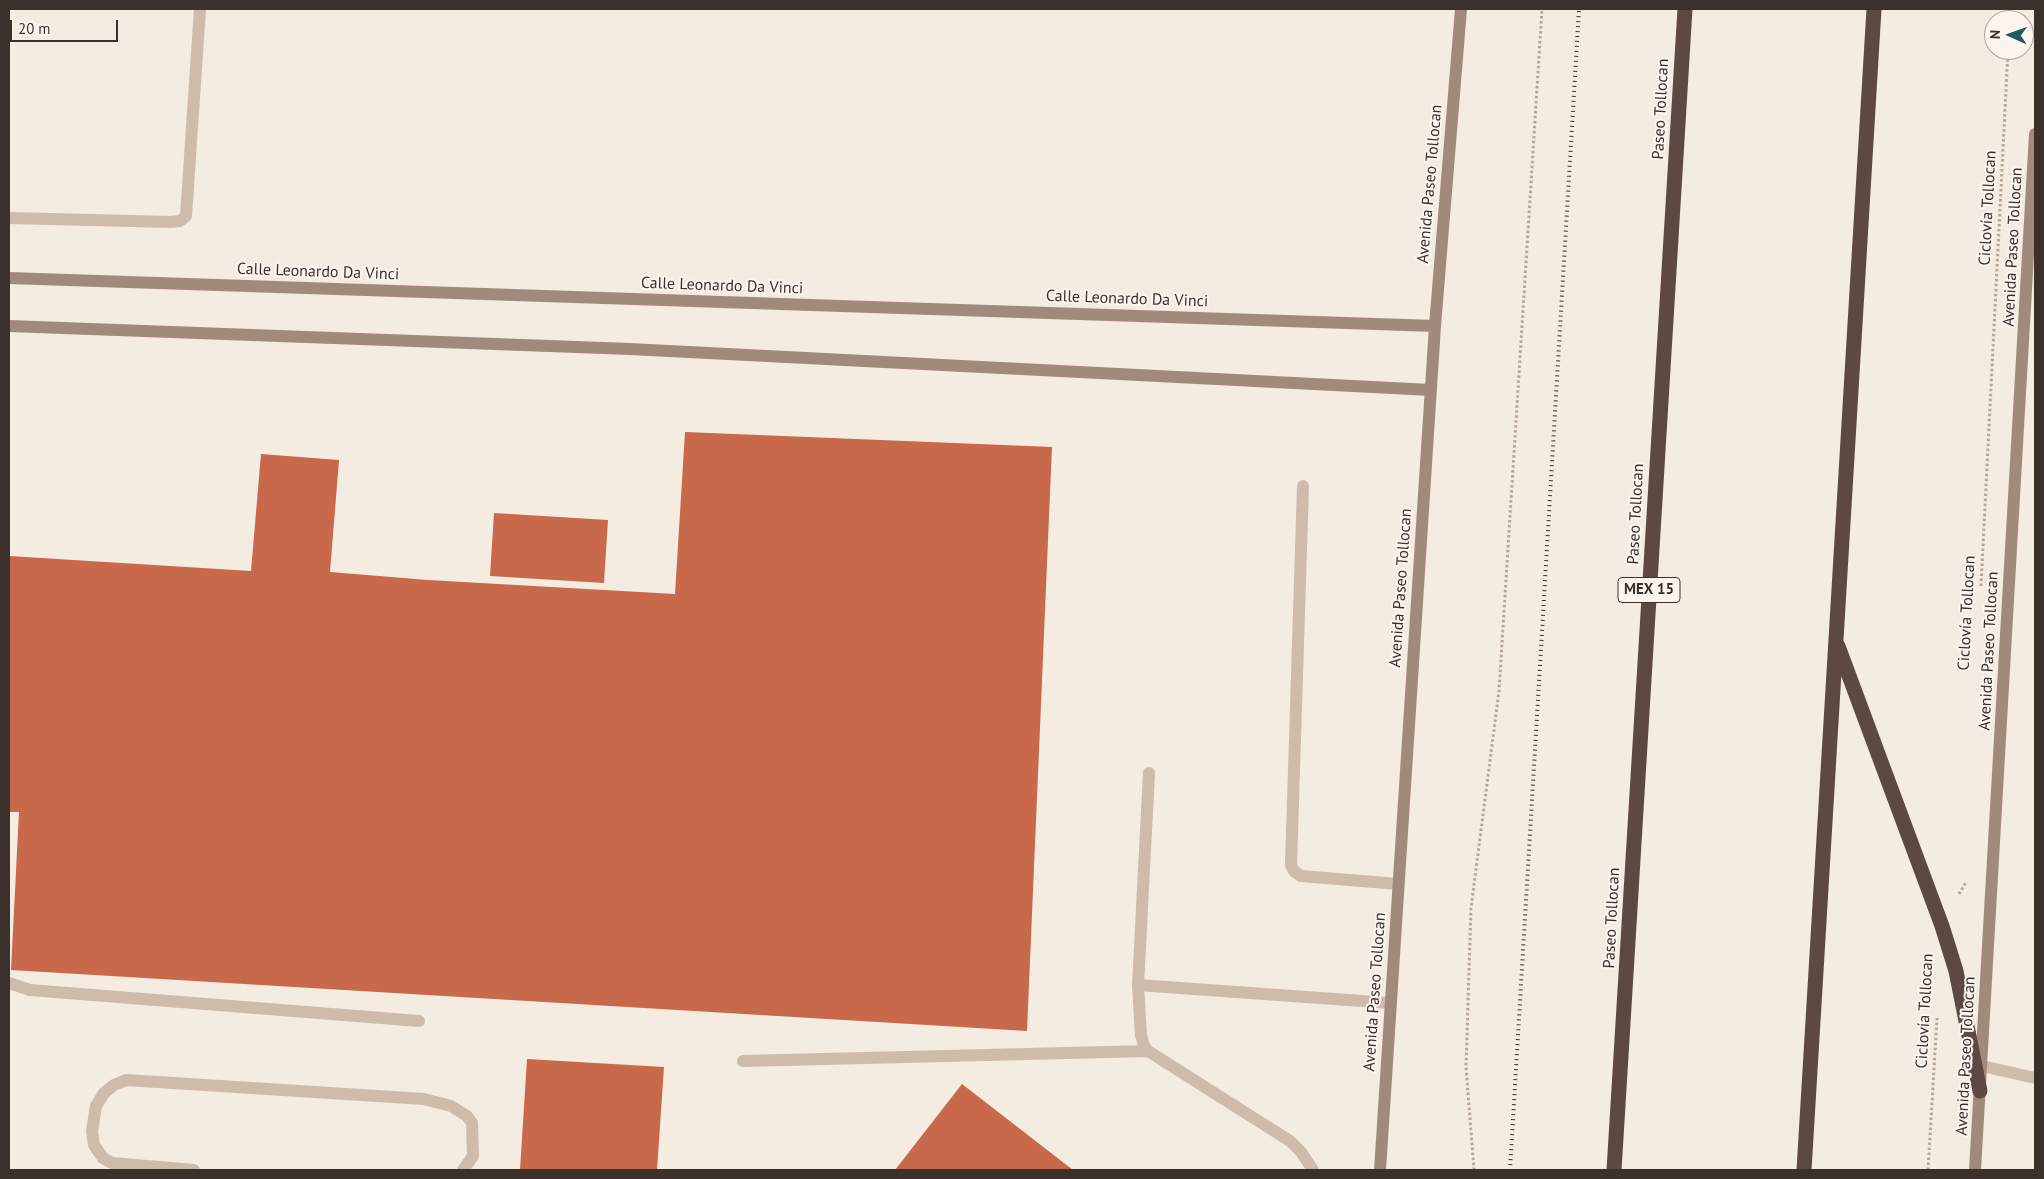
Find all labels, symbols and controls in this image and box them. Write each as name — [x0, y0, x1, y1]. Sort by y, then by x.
scale bar — [12, 10, 120, 42]
north arrow — [1984, 10, 2034, 60]
text: 20 m — [18, 19, 51, 38]
text: N — [1986, 30, 2004, 39]
street label: Paseo Tollocan — [1649, 58, 1673, 160]
street label: Avenida Paseo Tollocan — [1413, 104, 1447, 264]
street label: Ciclovía Tollocan — [1975, 150, 2001, 266]
street label: Avenida Paseo Tollocan — [1999, 167, 2027, 327]
street label: Calle Leonardo Da Vinci — [237, 260, 399, 284]
street label: Calle Leonardo Da Vinci — [641, 274, 803, 298]
street label: Calle Leonardo Da Vinci — [1046, 287, 1208, 311]
street label: Paseo Tollocan — [1624, 463, 1648, 565]
street label: Avenida Paseo Tollocan — [1386, 508, 1416, 668]
street label: Ciclovía Tollocan — [1954, 555, 1980, 671]
street label: Avenida Paseo Tollocan — [1975, 571, 2003, 731]
road number: MEX 15 — [1618, 578, 1680, 602]
street label: Paseo Tollocan — [1600, 867, 1624, 969]
street label: Avenida Paseo Tollocan — [1360, 912, 1390, 1072]
street label: Ciclovía Tollocan — [1912, 953, 1938, 1069]
street label: Avenida Paseo Tollocan — [1952, 976, 1980, 1136]

